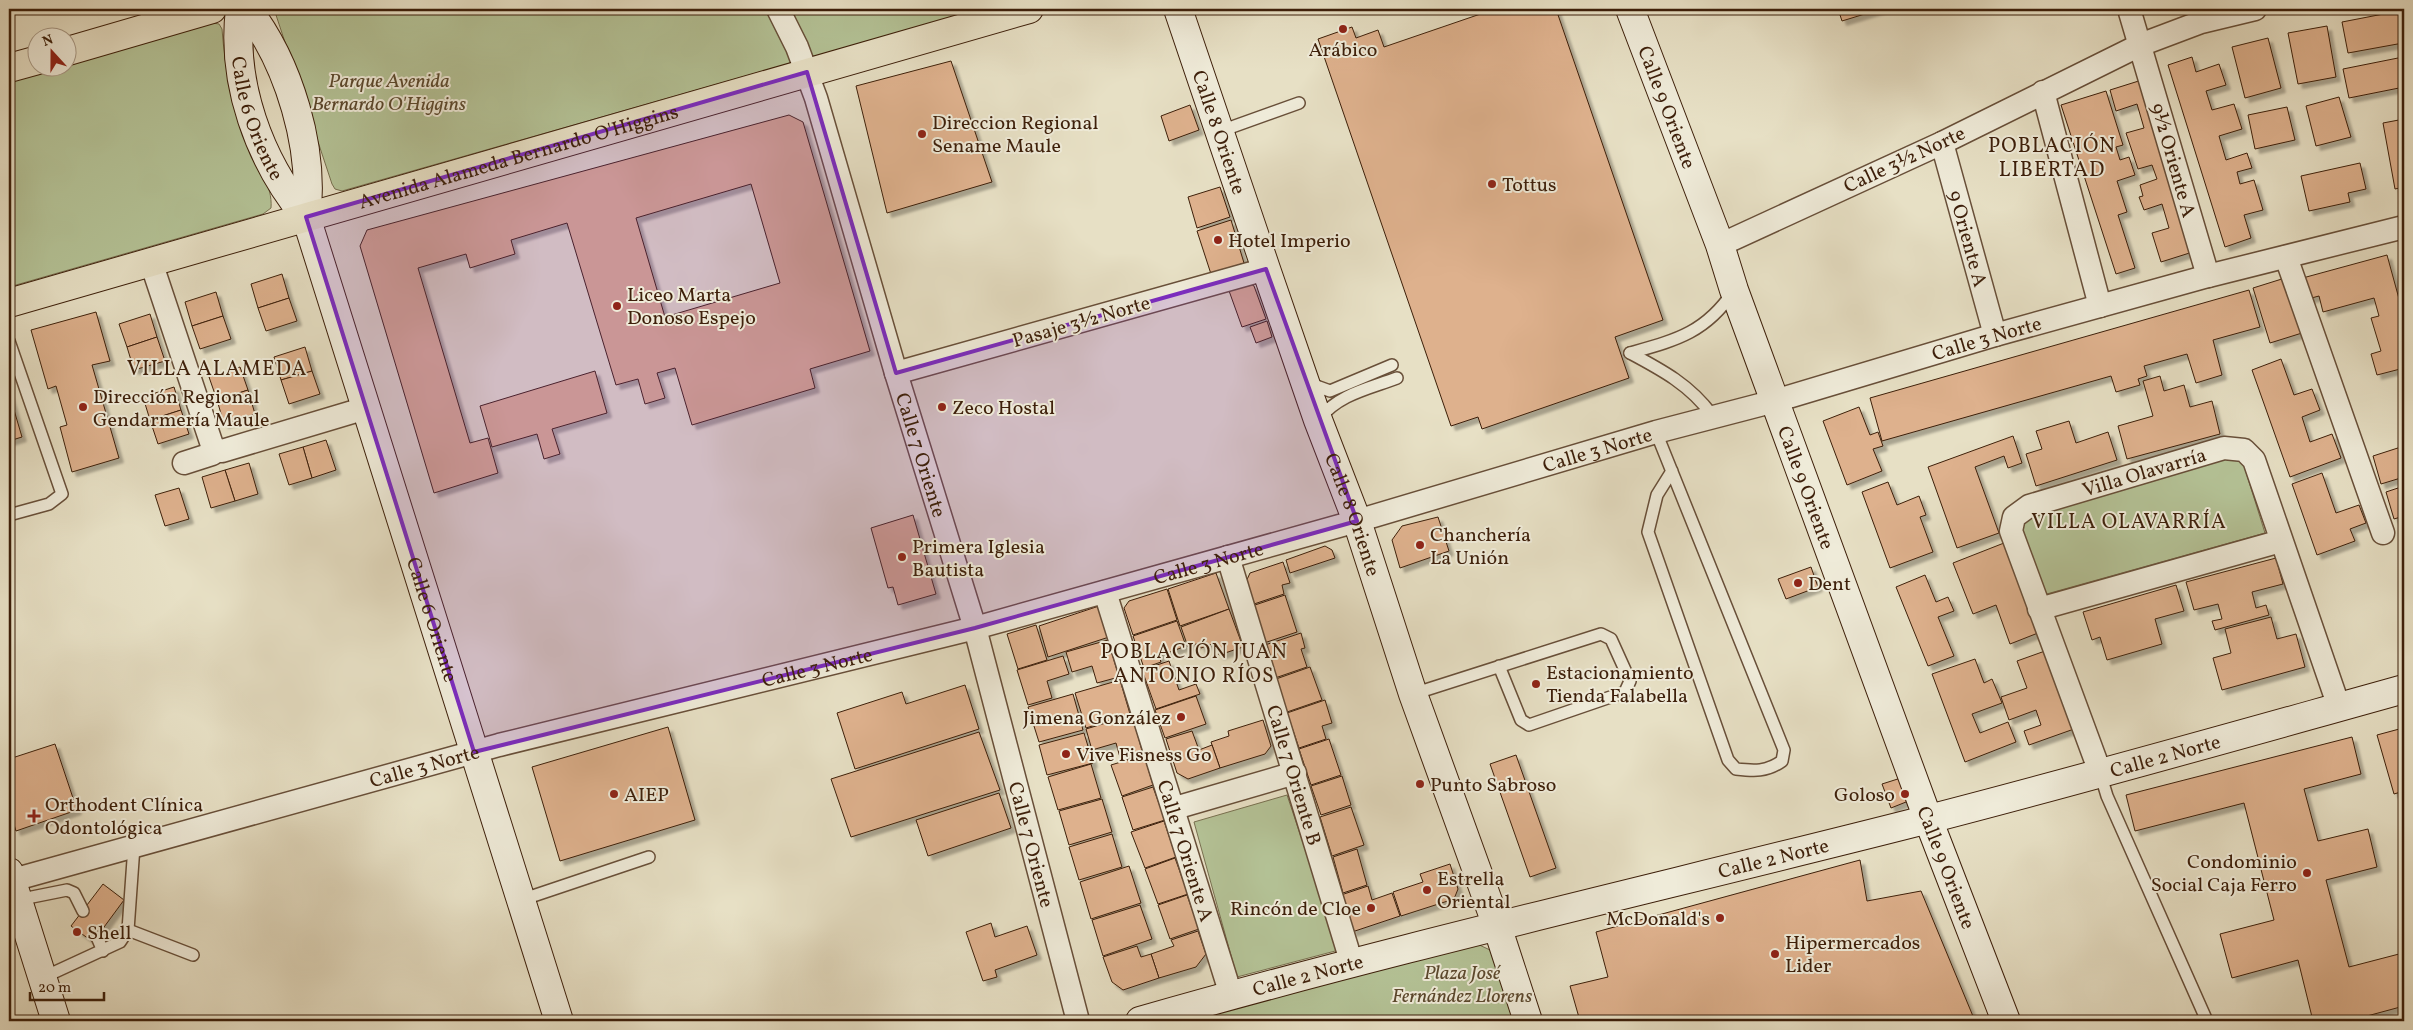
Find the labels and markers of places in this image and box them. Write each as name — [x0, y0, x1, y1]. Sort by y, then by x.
marker: Arábico — [1337, 23, 1349, 35]
place label: Arábico — [1309, 37, 1377, 65]
place label: Direccion Regional Sename Maule — [932, 110, 1098, 161]
marker: Direccion Regional Sename Maule — [916, 128, 928, 140]
place label: Tottus — [1502, 172, 1557, 200]
marker: Tottus — [1486, 178, 1498, 190]
place label: Hotel Imperio — [1228, 228, 1351, 256]
marker: Hotel Imperio — [1212, 234, 1224, 246]
place label: Liceo Marta Donoso Espejo — [627, 282, 756, 333]
marker: Liceo Marta Donoso Espejo — [611, 300, 623, 312]
place label: Dirección Regional Gendarmería Maule — [93, 384, 270, 435]
place label: Zeco Hostal — [952, 395, 1055, 423]
marker: Dirección Regional Gendarmería Maule — [77, 401, 89, 413]
marker: Zeco Hostal — [936, 401, 948, 413]
place label: Chanchería La Unión — [1430, 522, 1531, 573]
place label: Primera Iglesia Bautista — [912, 534, 1045, 585]
marker: Chanchería La Unión — [1414, 539, 1426, 551]
marker: Primera Iglesia Bautista — [896, 551, 908, 563]
place label: Dent — [1808, 571, 1851, 599]
marker: Dent — [1792, 577, 1804, 589]
place label: Estacionamiento Tienda Falabella — [1546, 660, 1694, 711]
marker: Estacionamiento Tienda Falabella — [1530, 678, 1542, 690]
place label: Jimena González — [1023, 705, 1171, 733]
marker: Jimena González — [1175, 711, 1187, 723]
place label: Vive Fisness Go — [1076, 742, 1212, 770]
marker: Vive Fisness Go — [1060, 748, 1072, 760]
place label: Punto Sabroso — [1430, 772, 1556, 800]
marker: Punto Sabroso — [1414, 778, 1426, 790]
place label: AIEP — [624, 782, 669, 810]
place label: Goloso — [1834, 782, 1895, 810]
marker: AIEP — [608, 788, 620, 800]
marker: Goloso — [1899, 788, 1911, 800]
place label: Orthodent Clínica Odontológica — [45, 792, 203, 843]
marker: Orthodent Clínica Odontológica — [27, 809, 41, 823]
place label: Condominio Social Caja Ferro — [2151, 849, 2297, 900]
place label: Estrella Oriental — [1437, 866, 1510, 917]
marker: Condominio Social Caja Ferro — [2301, 867, 2313, 879]
marker: Estrella Oriental — [1421, 884, 1433, 896]
place label: Rincón de Cloe — [1230, 896, 1361, 924]
marker: Rincón de Cloe — [1365, 902, 1377, 914]
place label: McDonald's — [1606, 906, 1710, 934]
marker: McDonald's — [1714, 912, 1726, 924]
place label: Shell — [87, 920, 131, 948]
marker: Shell — [71, 926, 83, 938]
place label: Hipermercados Lider — [1785, 930, 1920, 981]
marker: Hipermercados Lider — [1769, 948, 1781, 960]

